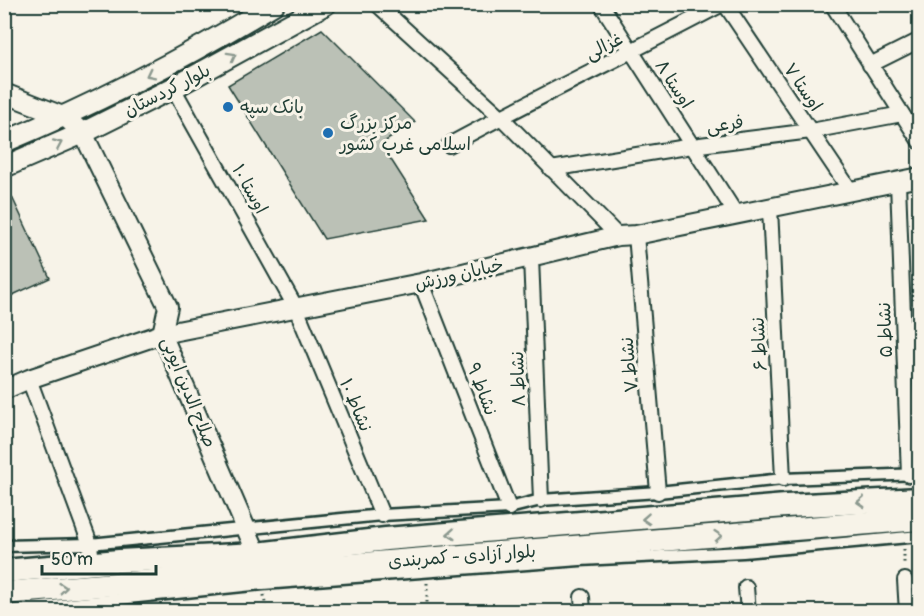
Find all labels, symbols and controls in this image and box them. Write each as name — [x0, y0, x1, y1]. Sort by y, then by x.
street label: غزالی — [582, 28, 627, 65]
one-way arrow — [226, 52, 236, 63]
street label: اوستا ۸ — [649, 56, 698, 113]
street label: بلوار کردستان — [120, 59, 214, 122]
street label: اوستا ۷ — [778, 59, 827, 116]
one-way arrow — [145, 67, 156, 78]
place label: بانک سپه — [240, 96, 304, 119]
marker: بانک سپه — [221, 100, 235, 114]
street label: فرعی — [705, 111, 745, 138]
place label: مرکز بزرگ اسلامی غرب کشور — [338, 112, 471, 156]
marker: مرکز بزرگ اسلامی غرب کشور — [321, 126, 335, 140]
one-way arrow — [52, 139, 63, 151]
street label: اوستا ۱۰ — [227, 160, 273, 218]
street label: خیابان ورزش — [412, 253, 506, 296]
street label: نشاط ۵ — [873, 302, 898, 358]
street label: نشاط ۶ — [747, 316, 772, 372]
street label: صلاح الدین ایوبی — [156, 333, 221, 451]
street label: نشاط ۷ — [616, 336, 643, 394]
street label: نشاط ۸ — [506, 351, 531, 407]
street label: نشاط ۹ — [461, 360, 502, 419]
street label: نشاط ۱۰ — [334, 375, 377, 435]
one-way arrow — [857, 496, 866, 509]
one-way arrow — [641, 512, 650, 525]
one-way arrow — [447, 527, 456, 540]
one-way arrow — [713, 530, 722, 543]
scale bar — [42, 538, 156, 576]
street label: بلوار آزادی - کمربندی — [387, 540, 537, 573]
text: 50 m — [51, 548, 93, 571]
one-way arrow — [58, 582, 67, 595]

